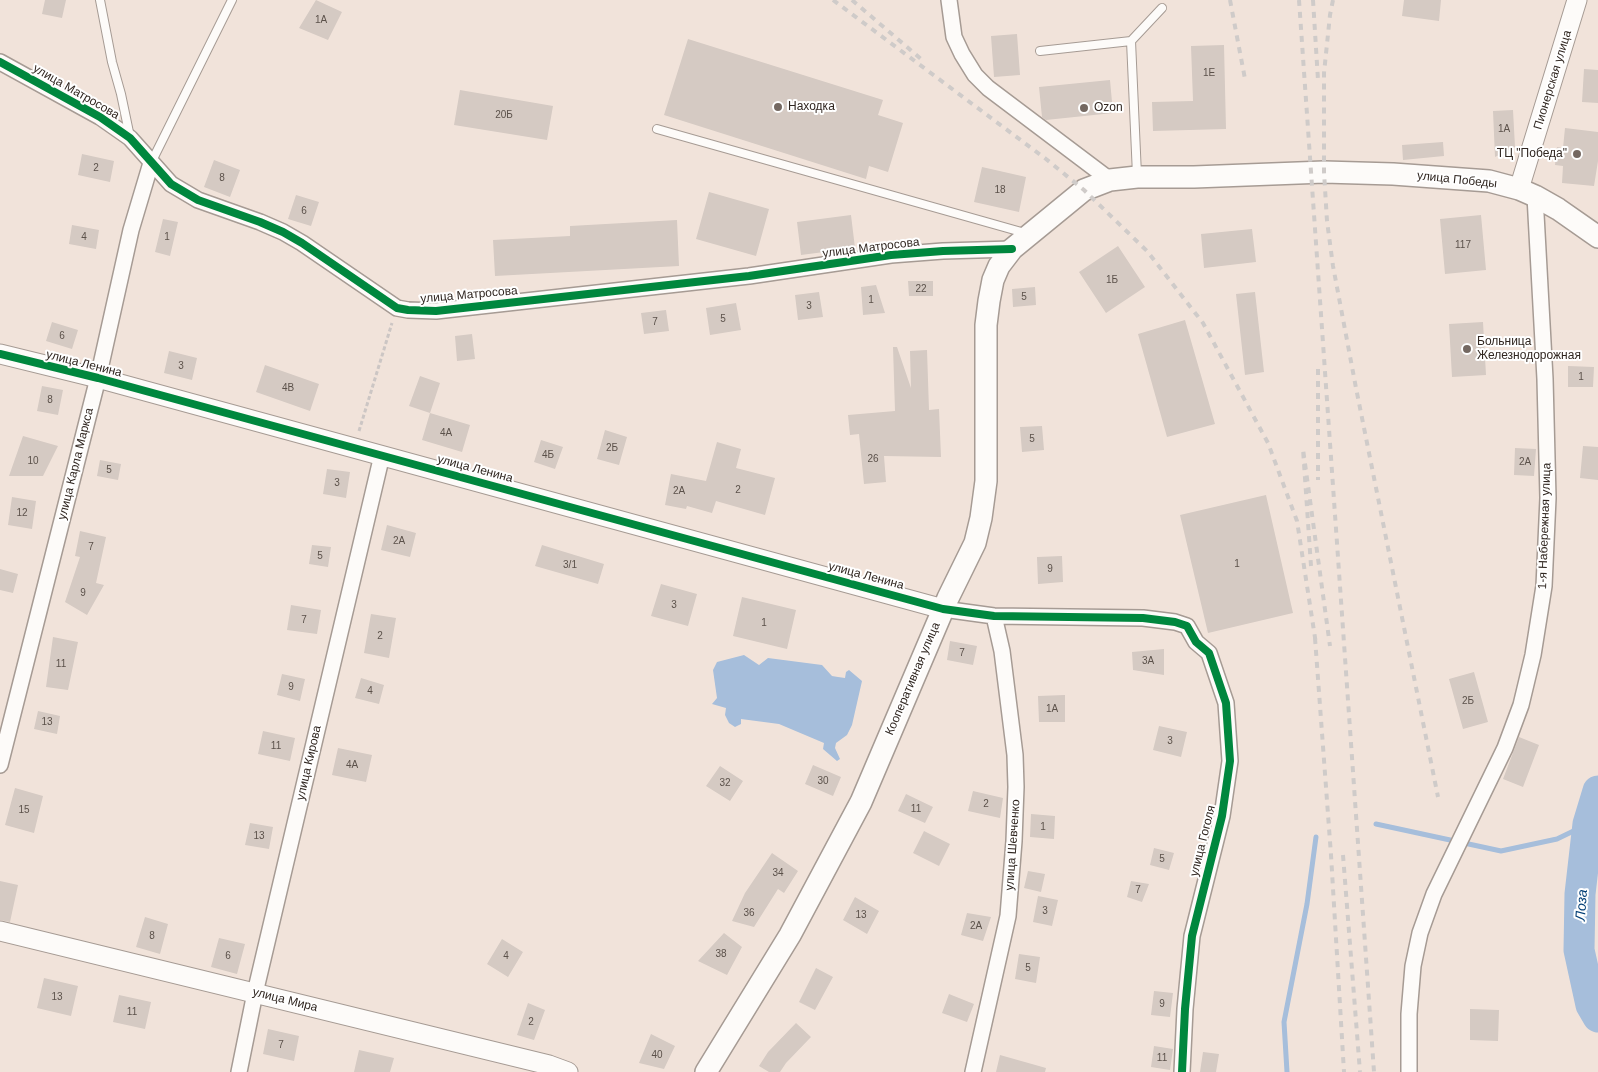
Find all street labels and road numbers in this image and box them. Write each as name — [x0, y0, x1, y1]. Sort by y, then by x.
street label: Пионерская улица — [1531, 29, 1575, 131]
street label: улица Матросова — [30, 61, 122, 123]
street label: улица Победы — [1416, 169, 1498, 191]
street label: улица Матросова — [822, 235, 920, 261]
street label: улица Матросова — [420, 284, 518, 306]
street label: улица Ленина — [45, 348, 123, 380]
street label: улица Карла Маркса — [55, 407, 97, 521]
street label: улица Ленина — [436, 452, 514, 486]
street label: 1-я Набережная улица — [1536, 462, 1554, 590]
street label: улица Ленина — [827, 559, 905, 593]
street label: Кооперативная улица — [883, 620, 943, 738]
street label: улица Кирова — [293, 724, 325, 802]
street label: улица Шевченко — [1003, 799, 1023, 891]
street label: улица Гоголя — [1187, 804, 1219, 878]
street label: улица Мира — [251, 985, 319, 1015]

